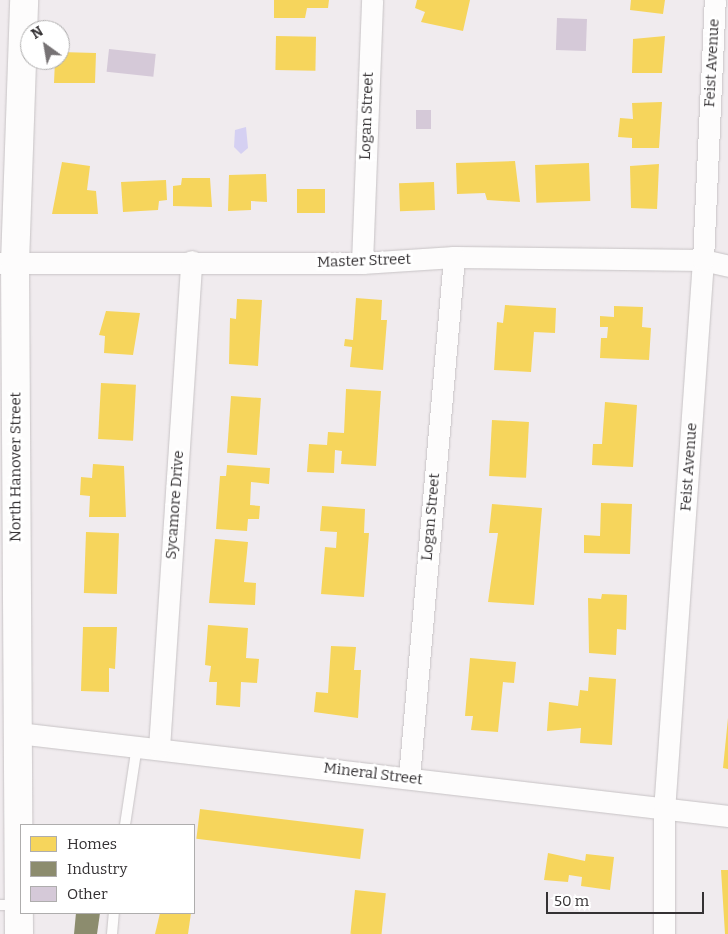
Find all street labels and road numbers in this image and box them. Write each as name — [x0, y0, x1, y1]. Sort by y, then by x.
street label: Feist Avenue — [701, 18, 723, 108]
street label: Logan Street — [356, 72, 378, 160]
street label: Master Street — [317, 250, 411, 272]
street label: North Hanover Street — [7, 392, 25, 542]
street label: Feist Avenue — [677, 422, 701, 512]
street label: Sycamore Drive — [162, 450, 188, 560]
street label: Logan Street — [418, 472, 444, 562]
street label: Mineral Street — [322, 759, 424, 789]

